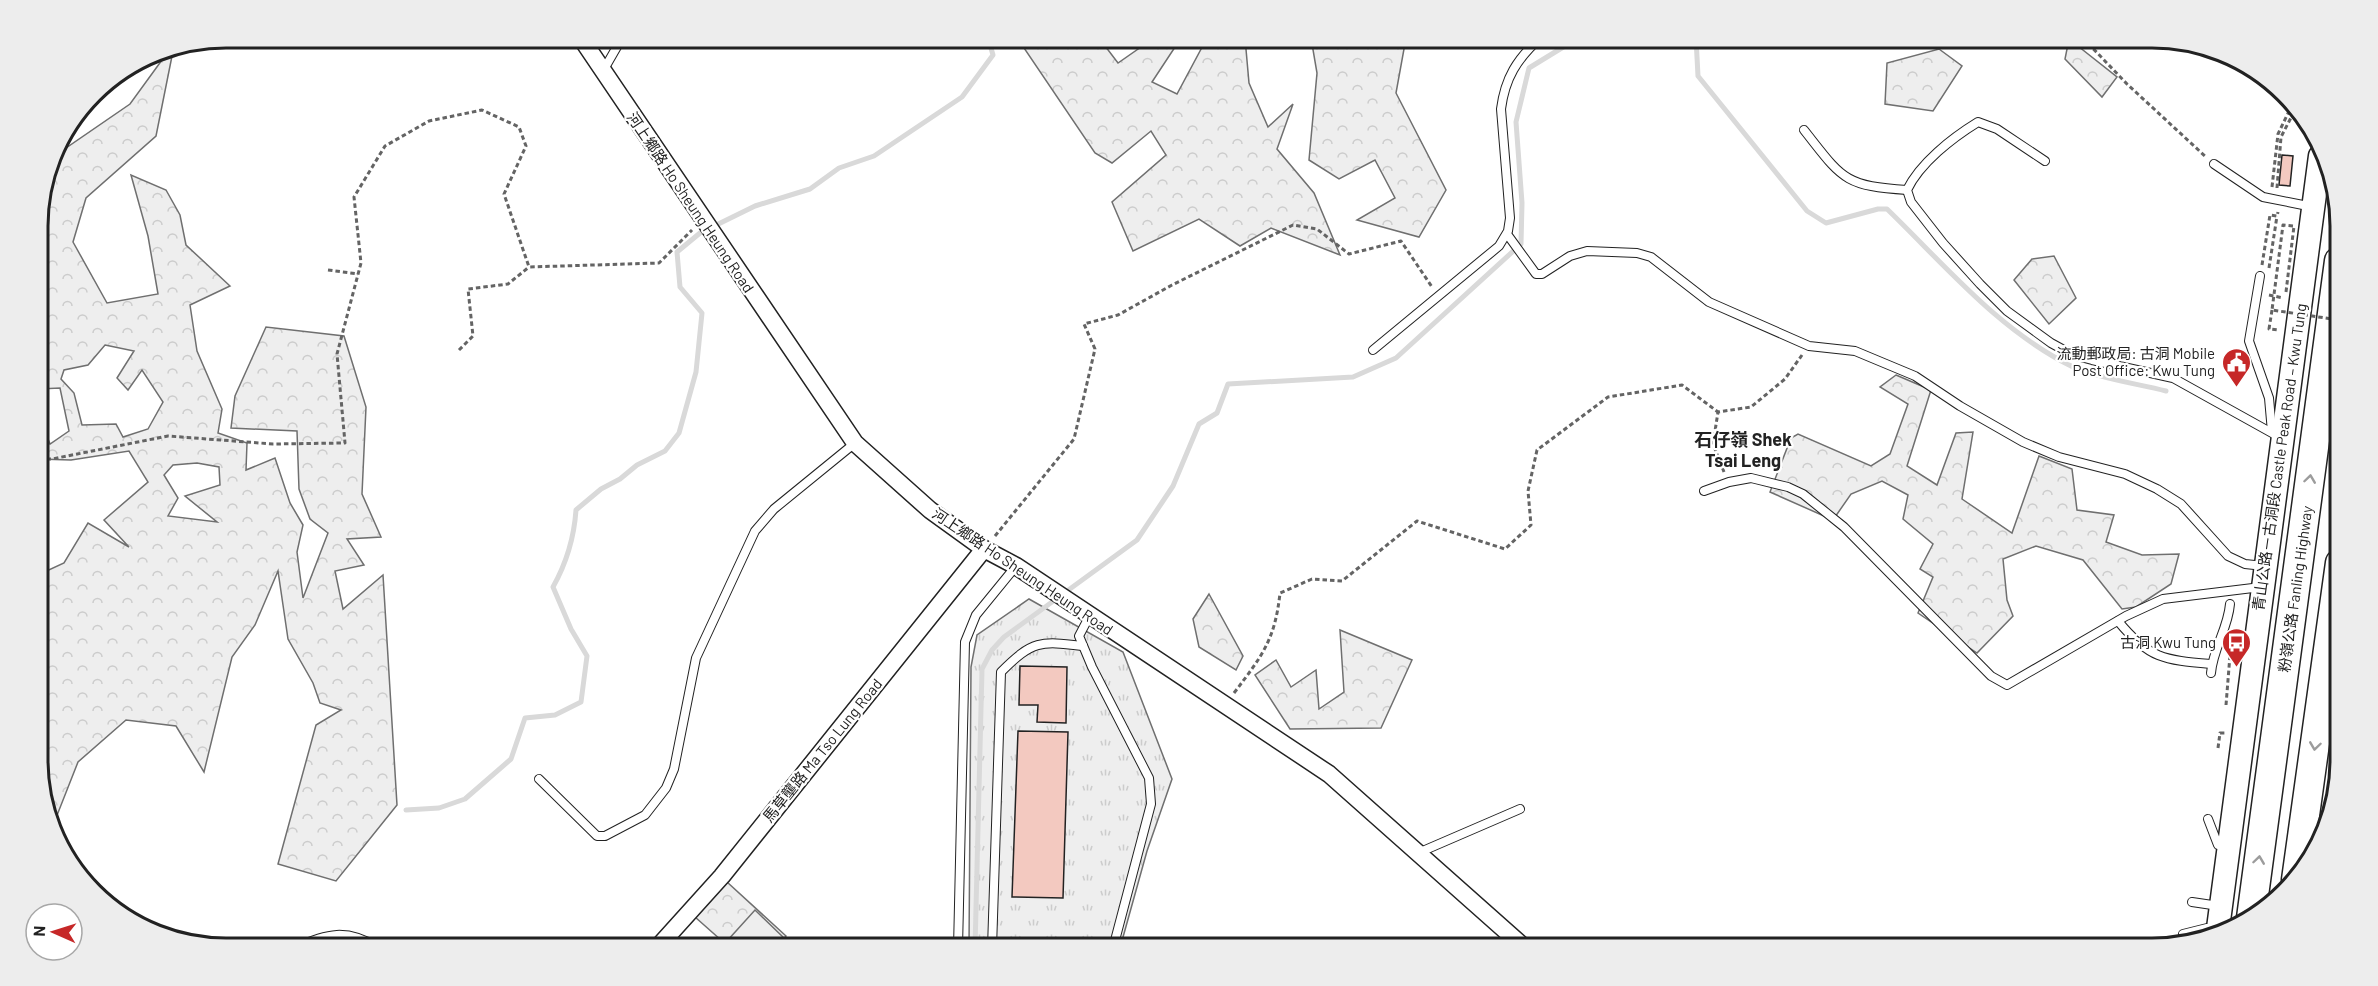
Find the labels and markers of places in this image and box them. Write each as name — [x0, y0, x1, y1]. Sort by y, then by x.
place label: 流動郵政局: 古洞 Mobile Post Office: Kwu Tung — [2057, 344, 2215, 379]
public building icon: 流動郵政局: 古洞 Mobile Post Office: Kwu Tung — [2220, 346, 2252, 388]
bus stop icon: 古洞 Kwu Tung — [2221, 626, 2253, 668]
place label: 古洞 Kwu Tung — [2120, 633, 2216, 651]

